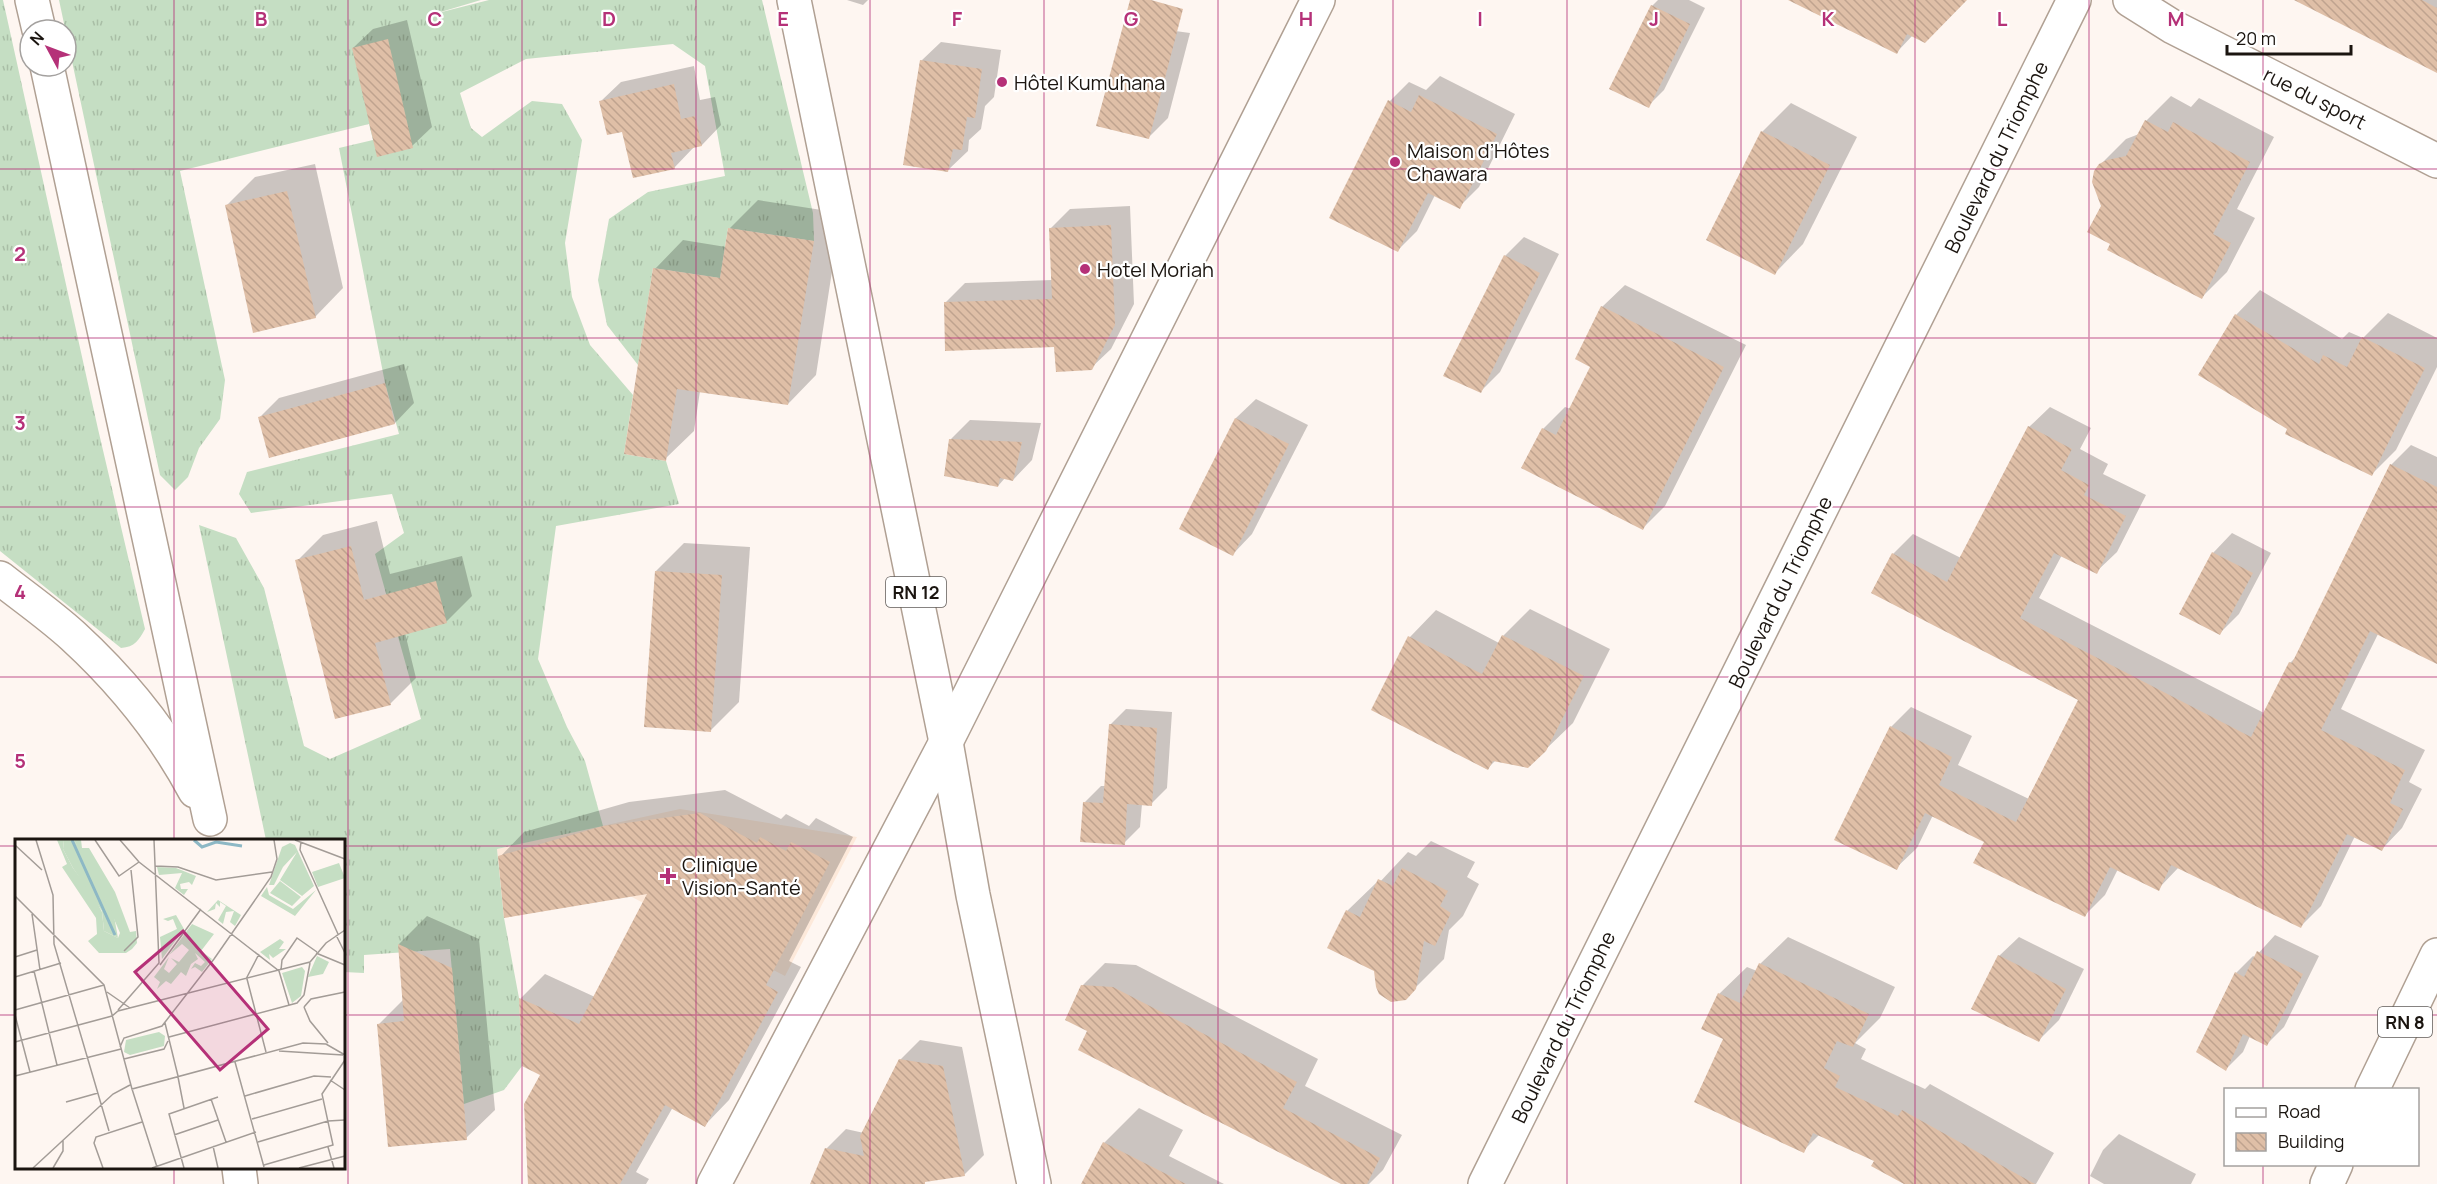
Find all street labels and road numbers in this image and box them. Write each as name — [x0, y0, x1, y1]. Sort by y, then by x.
street label: Boulevard du Triomphe — [1938, 57, 2054, 257]
street label: rue du sport — [2259, 61, 2371, 135]
street label: Boulevard du Triomphe — [1722, 492, 1838, 692]
road number: RN 12 — [886, 577, 946, 607]
street label: Boulevard du Triomphe — [1505, 927, 1621, 1127]
road number: RN 8 — [2378, 1007, 2432, 1037]

